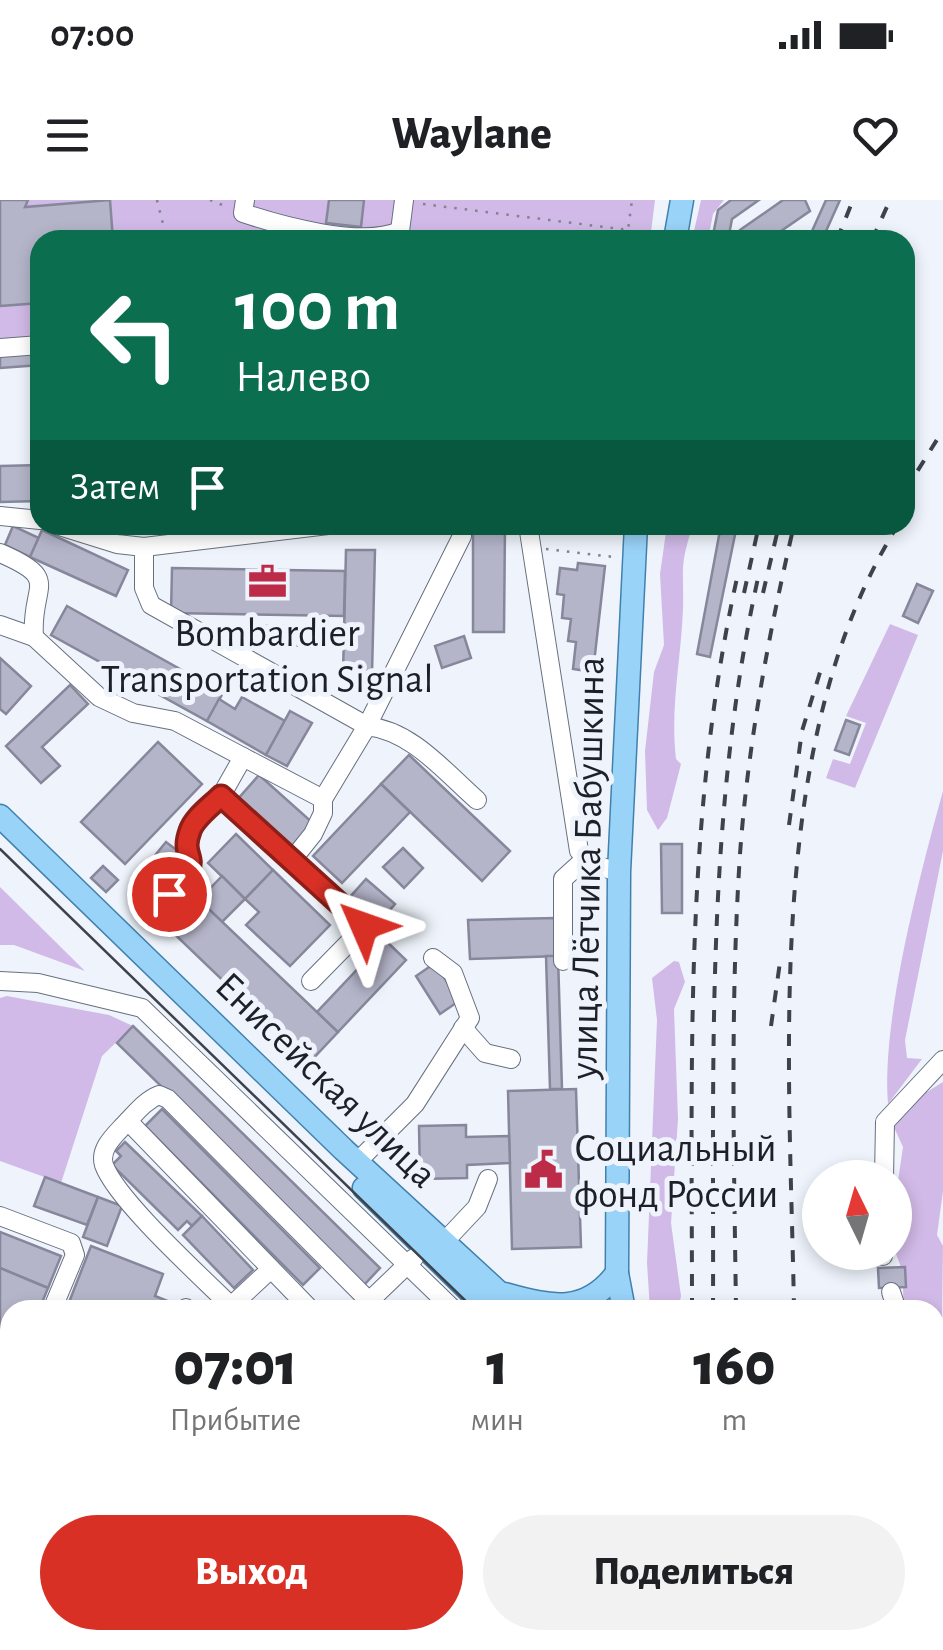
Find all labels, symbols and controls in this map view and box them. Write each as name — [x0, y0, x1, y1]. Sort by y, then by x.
text: 07:00 — [50, 16, 135, 54]
icon: menu — [40, 108, 95, 163]
icon: heart — [848, 108, 903, 163]
text: Waylane — [391, 112, 552, 157]
icon: left — [70, 270, 200, 400]
text: 100 m — [235, 273, 400, 343]
text: Налево — [235, 355, 371, 400]
icon: arrive — [180, 460, 235, 515]
text: Затем — [70, 469, 160, 507]
office icon: Bombardier Transportation Signal — [246, 561, 288, 603]
place label: Bombardier Transportation Signal — [101, 614, 433, 700]
street label: улица Лётчика Бабушкина — [564, 656, 612, 1081]
pin — [127, 852, 212, 937]
icon: arrive — [142, 867, 197, 922]
position arrow — [312, 874, 416, 978]
street label: Енисейская улица — [207, 965, 444, 1196]
place label: Социальный фонд России — [574, 1129, 778, 1215]
public building icon: Социальный фонд России — [523, 1149, 565, 1191]
north arrow — [802, 1160, 912, 1270]
map controls — [802, 1160, 912, 1270]
text: 07:01 — [173, 1336, 297, 1396]
text: 1 — [486, 1336, 508, 1396]
text: 160 — [693, 1336, 776, 1396]
text: Прибытие — [169, 1404, 301, 1436]
text: мин — [471, 1404, 524, 1436]
text: m — [722, 1404, 747, 1436]
button: Выход — [40, 1515, 463, 1630]
button: Поделиться — [483, 1515, 905, 1630]

